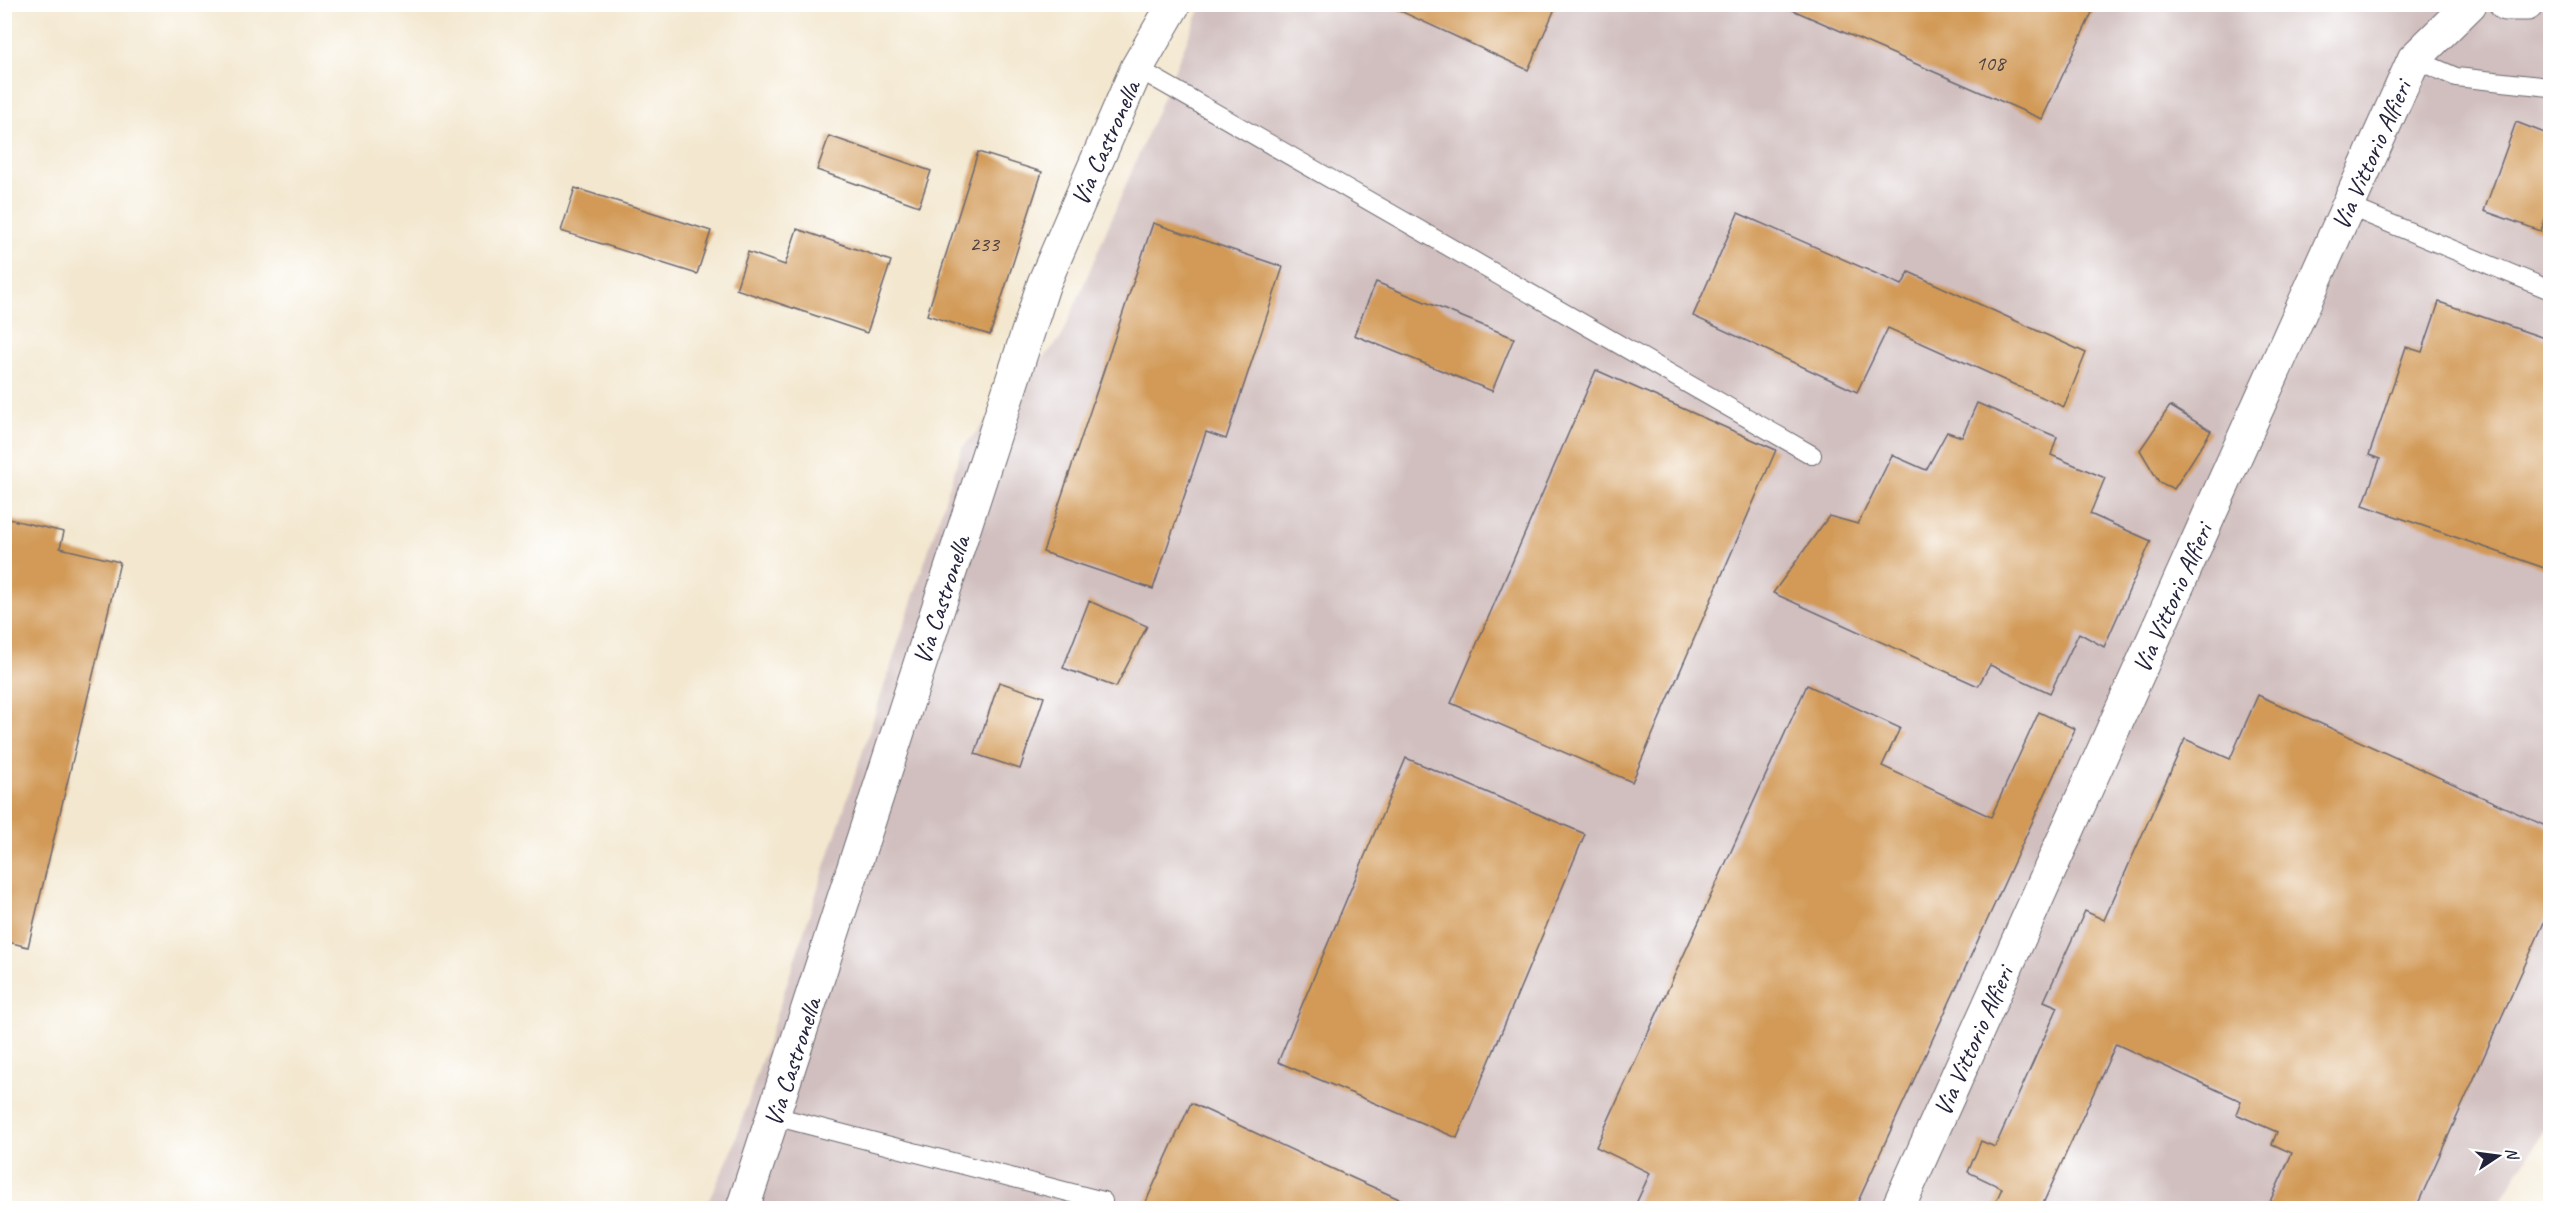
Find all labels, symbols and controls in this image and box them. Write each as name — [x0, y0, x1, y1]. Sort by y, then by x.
house number: 108 — [1975, 49, 2007, 77]
street label: Via Vittorio Alfieri — [2324, 73, 2420, 235]
street label: Via Castronella — [1063, 74, 1149, 211]
house number: 233 — [969, 230, 1001, 258]
street label: Via Vittorio Alfieri — [2125, 516, 2221, 678]
street label: Via Castronella — [905, 530, 978, 669]
street label: Via Vittorio Alfieri — [1926, 959, 2022, 1121]
street label: Via Castronella — [756, 992, 829, 1131]
north arrow — [2468, 1126, 2528, 1186]
text: N — [2501, 1146, 2523, 1163]

